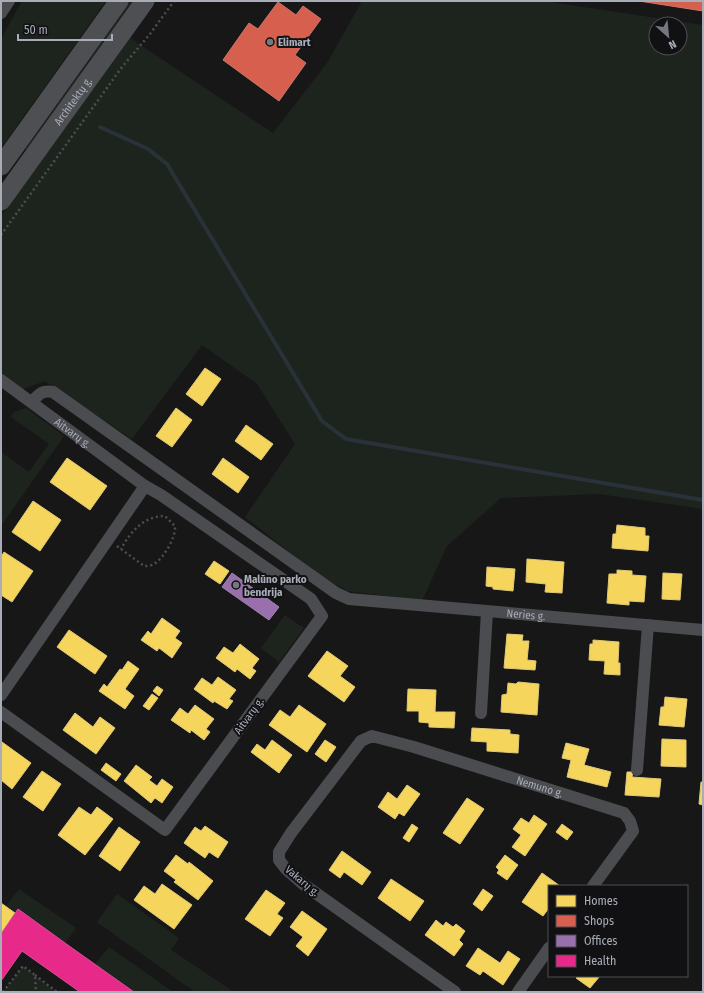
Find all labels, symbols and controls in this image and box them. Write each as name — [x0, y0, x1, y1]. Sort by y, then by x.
scale bar — [18, 16, 112, 42]
north arrow — [648, 16, 688, 56]
text: 50 m — [24, 23, 48, 37]
place label: Elimart — [278, 36, 311, 49]
marker: Elimart — [265, 37, 275, 47]
text: N — [666, 37, 678, 52]
street label: Architektų g. — [51, 75, 95, 128]
street label: Aitvarų g. — [52, 415, 93, 450]
place label: Malūno parko bendrija — [244, 573, 307, 599]
marker: Malūno parko bendrija — [231, 580, 241, 590]
street label: Neries g. — [506, 606, 546, 623]
street label: Aitvarų g. — [231, 695, 267, 737]
street label: Nemuno g. — [515, 773, 565, 800]
street label: Vakarų g. — [282, 863, 322, 899]
legend — [548, 885, 688, 977]
text: Homes — [584, 894, 618, 908]
text: Shops — [584, 914, 614, 928]
text: Offices — [584, 934, 617, 948]
text: Health — [584, 954, 616, 968]

